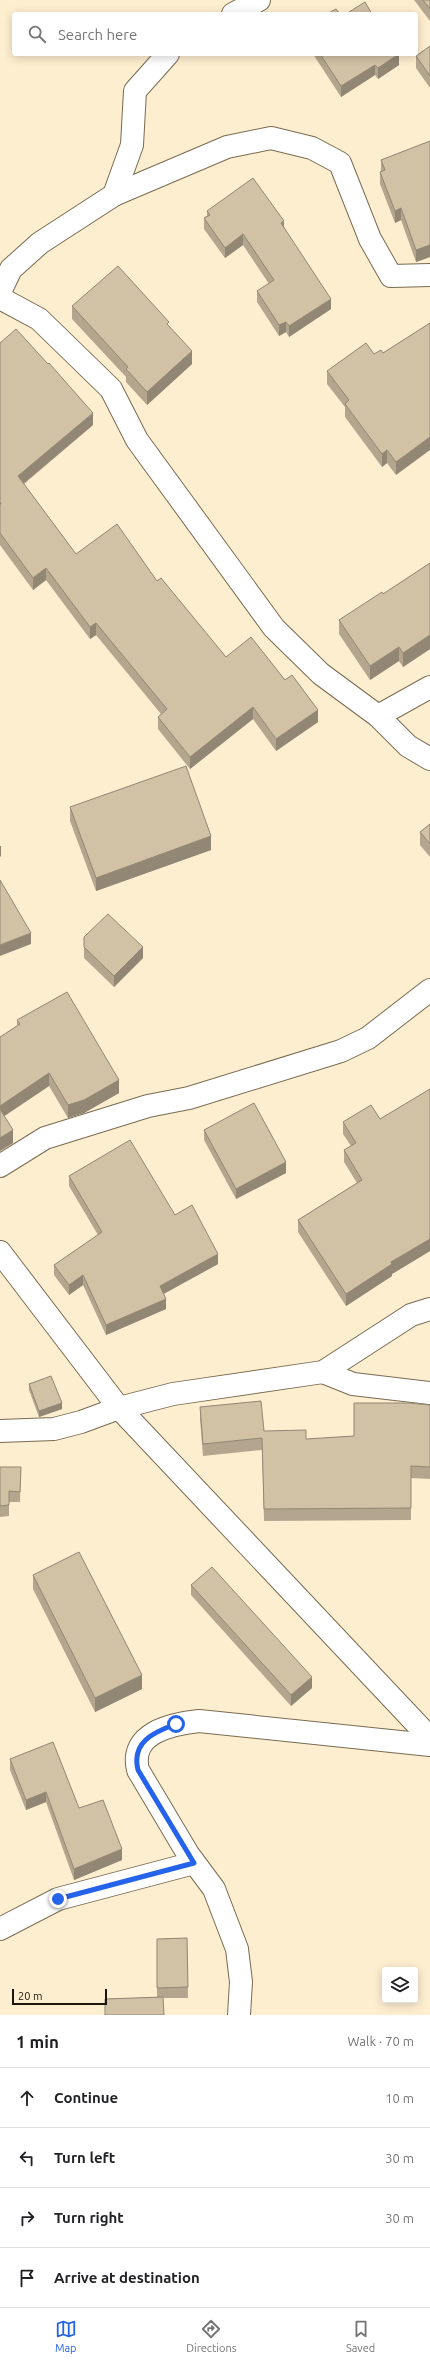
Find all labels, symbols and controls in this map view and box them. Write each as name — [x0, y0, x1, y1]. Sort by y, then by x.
search box — [12, 12, 418, 56]
icon: search — [26, 23, 48, 45]
text: Search here — [58, 26, 137, 43]
route start — [167, 1715, 185, 1733]
route end — [49, 1890, 67, 1908]
map controls — [382, 1967, 418, 2003]
button: layers — [382, 1967, 418, 2003]
scale bar — [12, 1987, 107, 2006]
text: 20 m — [18, 1990, 42, 2002]
text: 1 min — [16, 2032, 59, 2051]
text: Walk · 70 m — [348, 2034, 414, 2048]
icon: ahead — [16, 2087, 38, 2109]
text: Continue — [54, 2089, 118, 2106]
text: 10 m — [385, 2091, 414, 2105]
icon: left — [16, 2147, 38, 2169]
text: Turn left — [54, 2149, 115, 2166]
text: 30 m — [385, 2151, 414, 2165]
icon: right — [16, 2207, 38, 2229]
text: Turn right — [54, 2209, 124, 2226]
text: 30 m — [385, 2211, 414, 2225]
icon: arrive — [16, 2267, 38, 2289]
text: Arrive at destination — [54, 2269, 200, 2286]
tab: Map — [55, 2318, 77, 2354]
tab: Directions — [186, 2318, 236, 2354]
tab: Saved — [346, 2318, 375, 2354]

